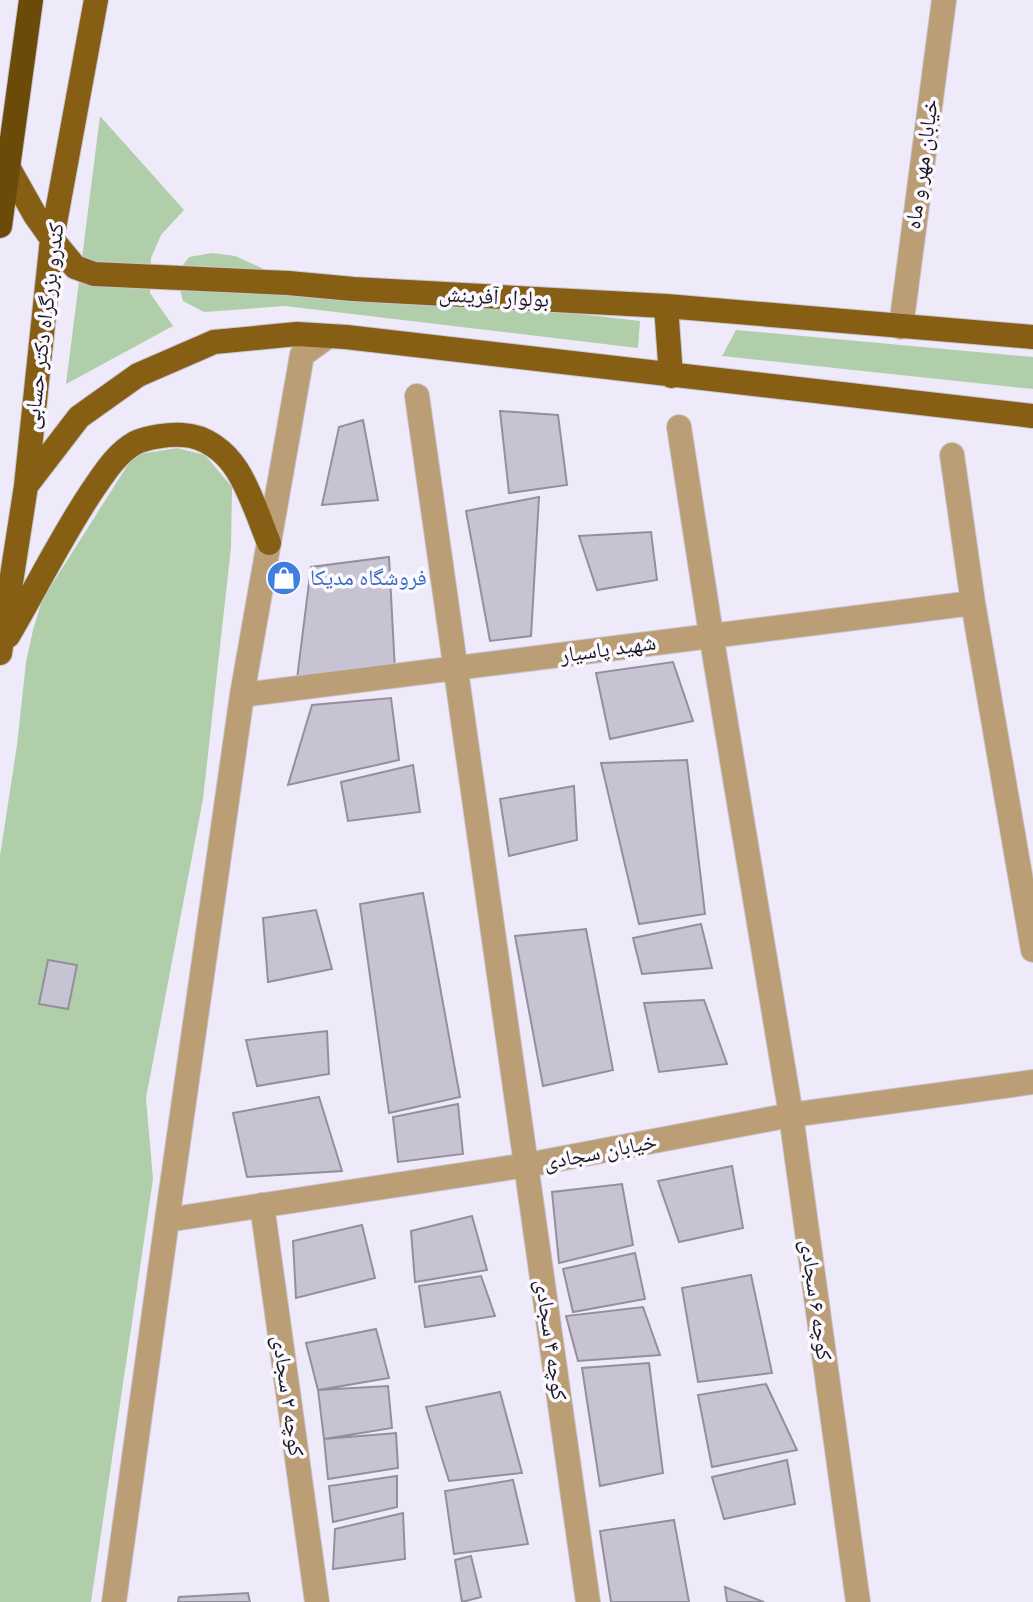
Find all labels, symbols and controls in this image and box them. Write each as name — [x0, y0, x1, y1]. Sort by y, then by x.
street label: خیابان مهر و ماه — [898, 97, 946, 231]
street label: کندرو بزرگراه دکتر حسابی — [16, 221, 72, 431]
street label: بولوار آفرینش — [438, 279, 550, 315]
shop icon: فروشگاه مدیکا — [265, 559, 303, 597]
place label: فروشگاه مدیکا — [310, 563, 427, 593]
street label: شهید پاسیار — [557, 627, 658, 671]
street label: خیابان سجادی — [541, 1126, 659, 1178]
street label: کوچه ۶ سجادی — [793, 1238, 839, 1362]
street label: کوچه ۴ سجادی — [528, 1278, 574, 1402]
street label: کوچه ۲ سجادی — [265, 1334, 311, 1458]

